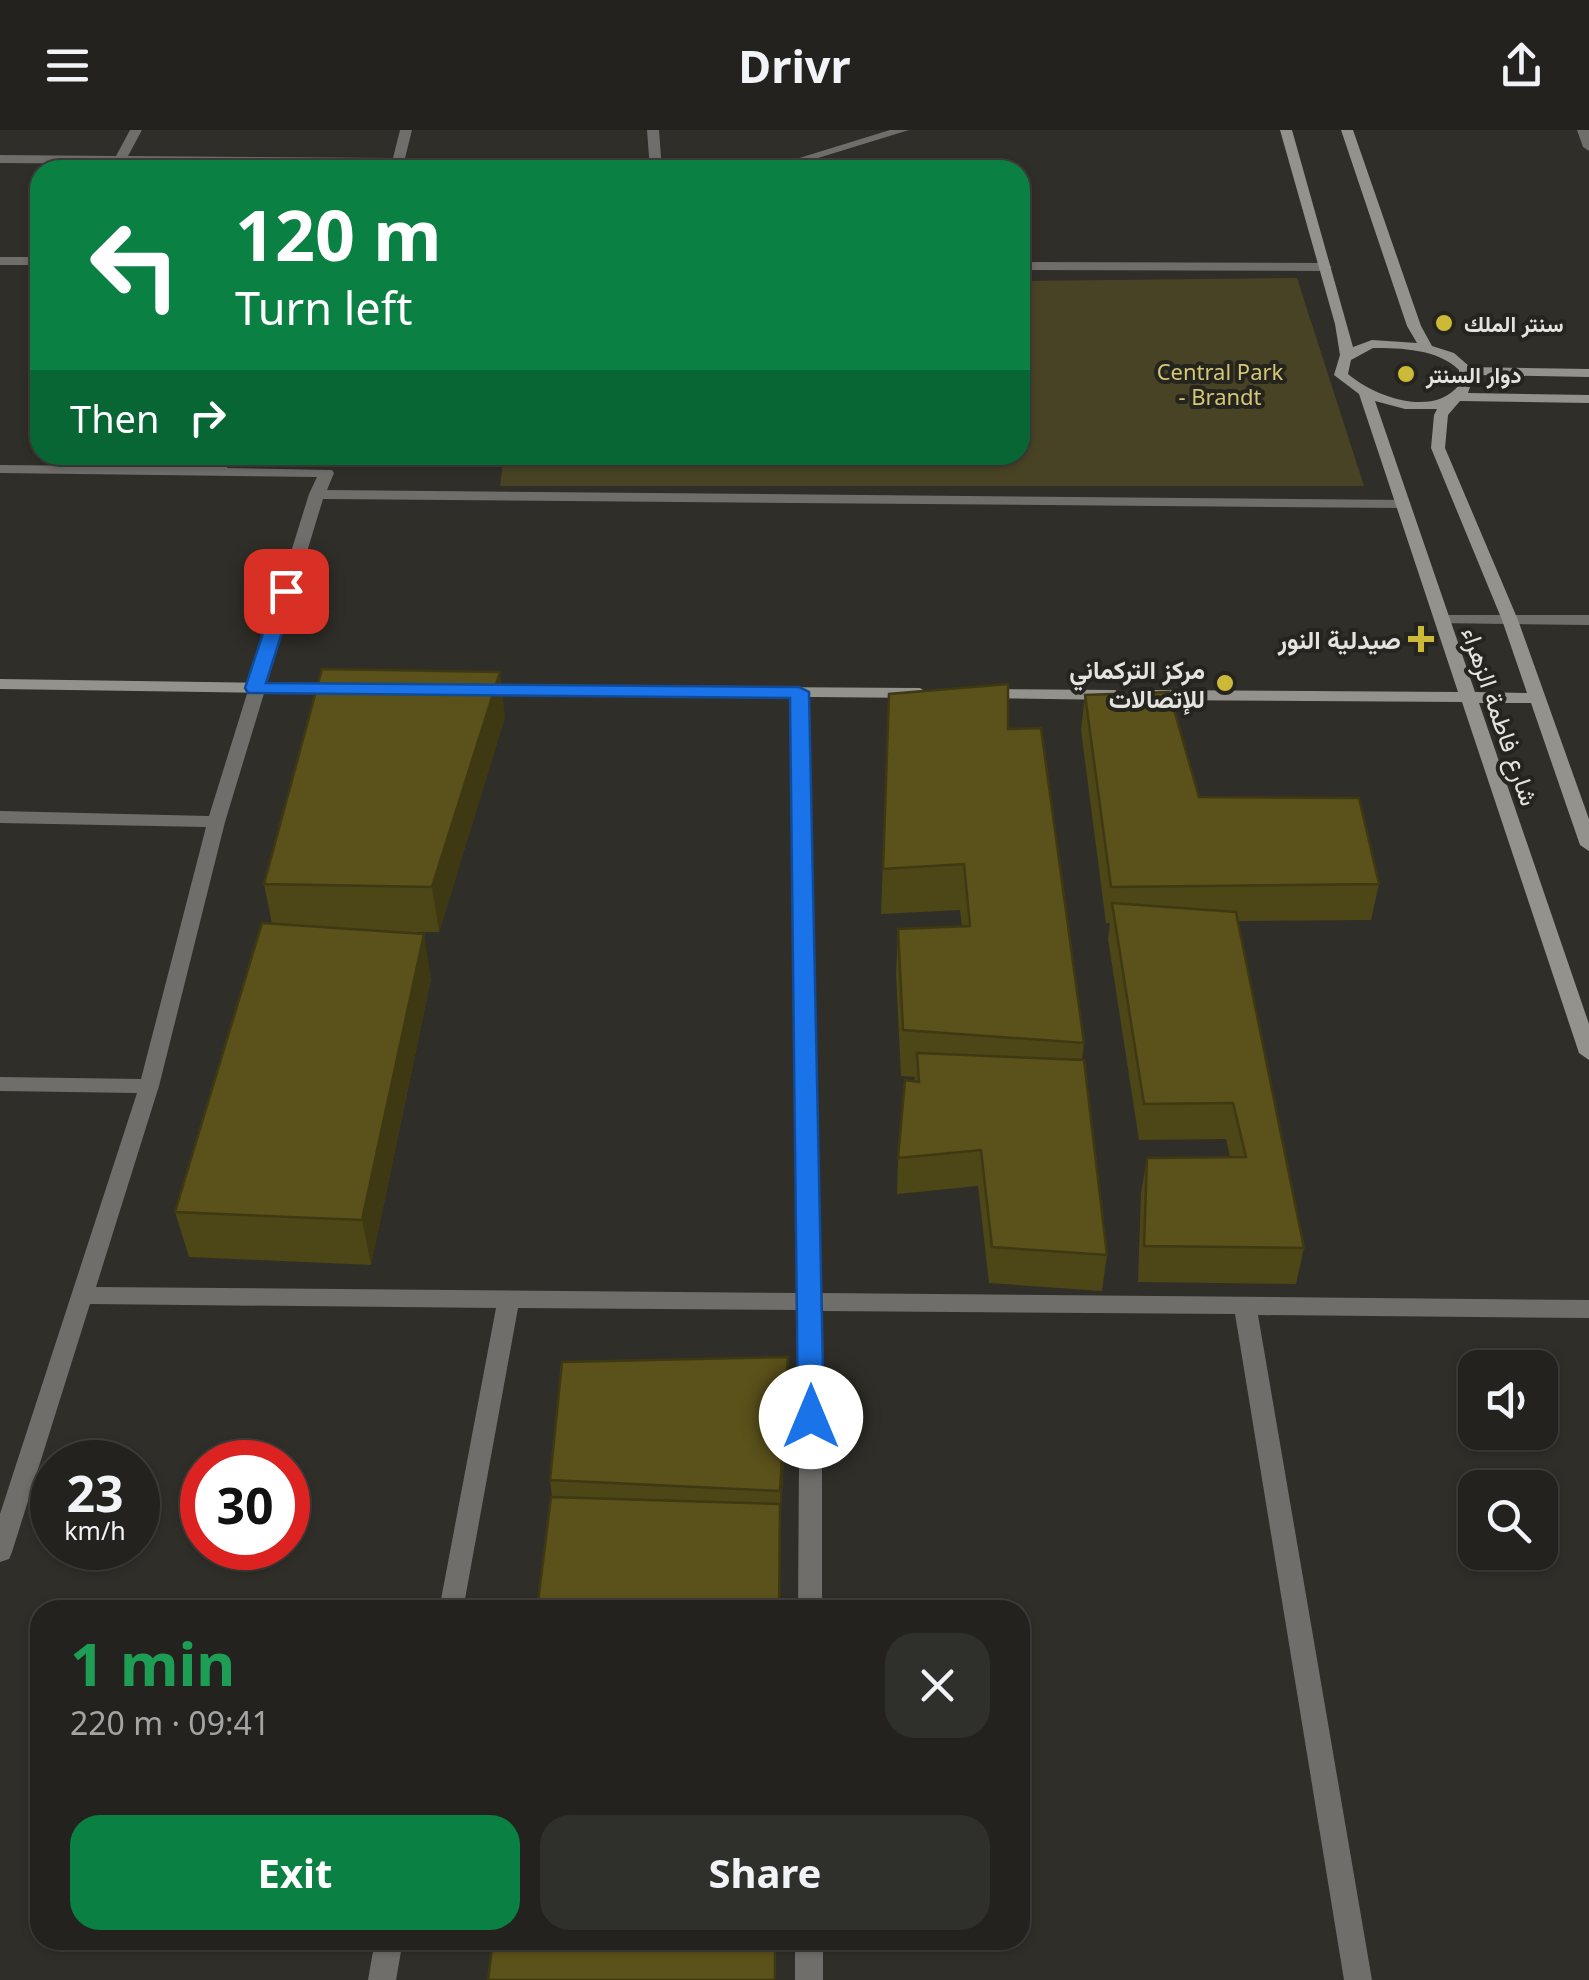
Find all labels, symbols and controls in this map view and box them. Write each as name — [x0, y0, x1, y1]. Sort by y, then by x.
text: Drivr — [738, 35, 851, 96]
icon: menu — [40, 38, 95, 93]
icon: share — [1494, 38, 1549, 93]
text: 120 m — [235, 186, 442, 282]
icon: left — [70, 200, 200, 330]
text: Turn left — [235, 277, 412, 338]
place label: سنتر الملك — [1464, 308, 1563, 338]
marker: سنتر الملك — [1433, 312, 1455, 334]
park label: Central Park - Brandt — [1157, 356, 1284, 411]
place label: دوار السنتر — [1425, 359, 1522, 389]
marker: دوار السنتر — [1395, 363, 1417, 385]
icon: right — [180, 390, 235, 445]
text: Then — [70, 392, 160, 444]
pin — [244, 549, 329, 634]
icon: arrive — [259, 564, 314, 619]
place label: صيدلية النور — [1277, 622, 1401, 656]
street label: شارع فاطمة الزهراء — [1454, 622, 1547, 810]
marker: صيدلية النور — [1410, 628, 1432, 650]
place label: مركز التركماني للإتصالات — [1069, 652, 1205, 715]
marker: مركز التركماني للإتصالات — [1214, 672, 1236, 694]
map controls — [1458, 1350, 1558, 1570]
button: sound — [1458, 1350, 1558, 1450]
position arrow — [759, 1365, 863, 1469]
speed limit sign: 30 — [180, 1440, 310, 1570]
text: 23 — [66, 1459, 124, 1527]
button: search — [1458, 1470, 1558, 1570]
text: km/h — [64, 1513, 126, 1547]
text: 1 min — [70, 1622, 235, 1704]
button: close — [885, 1633, 990, 1738]
text: 220 m · 09:41 — [70, 1701, 270, 1744]
button: Exit — [70, 1815, 520, 1930]
button: Share — [540, 1815, 990, 1930]

